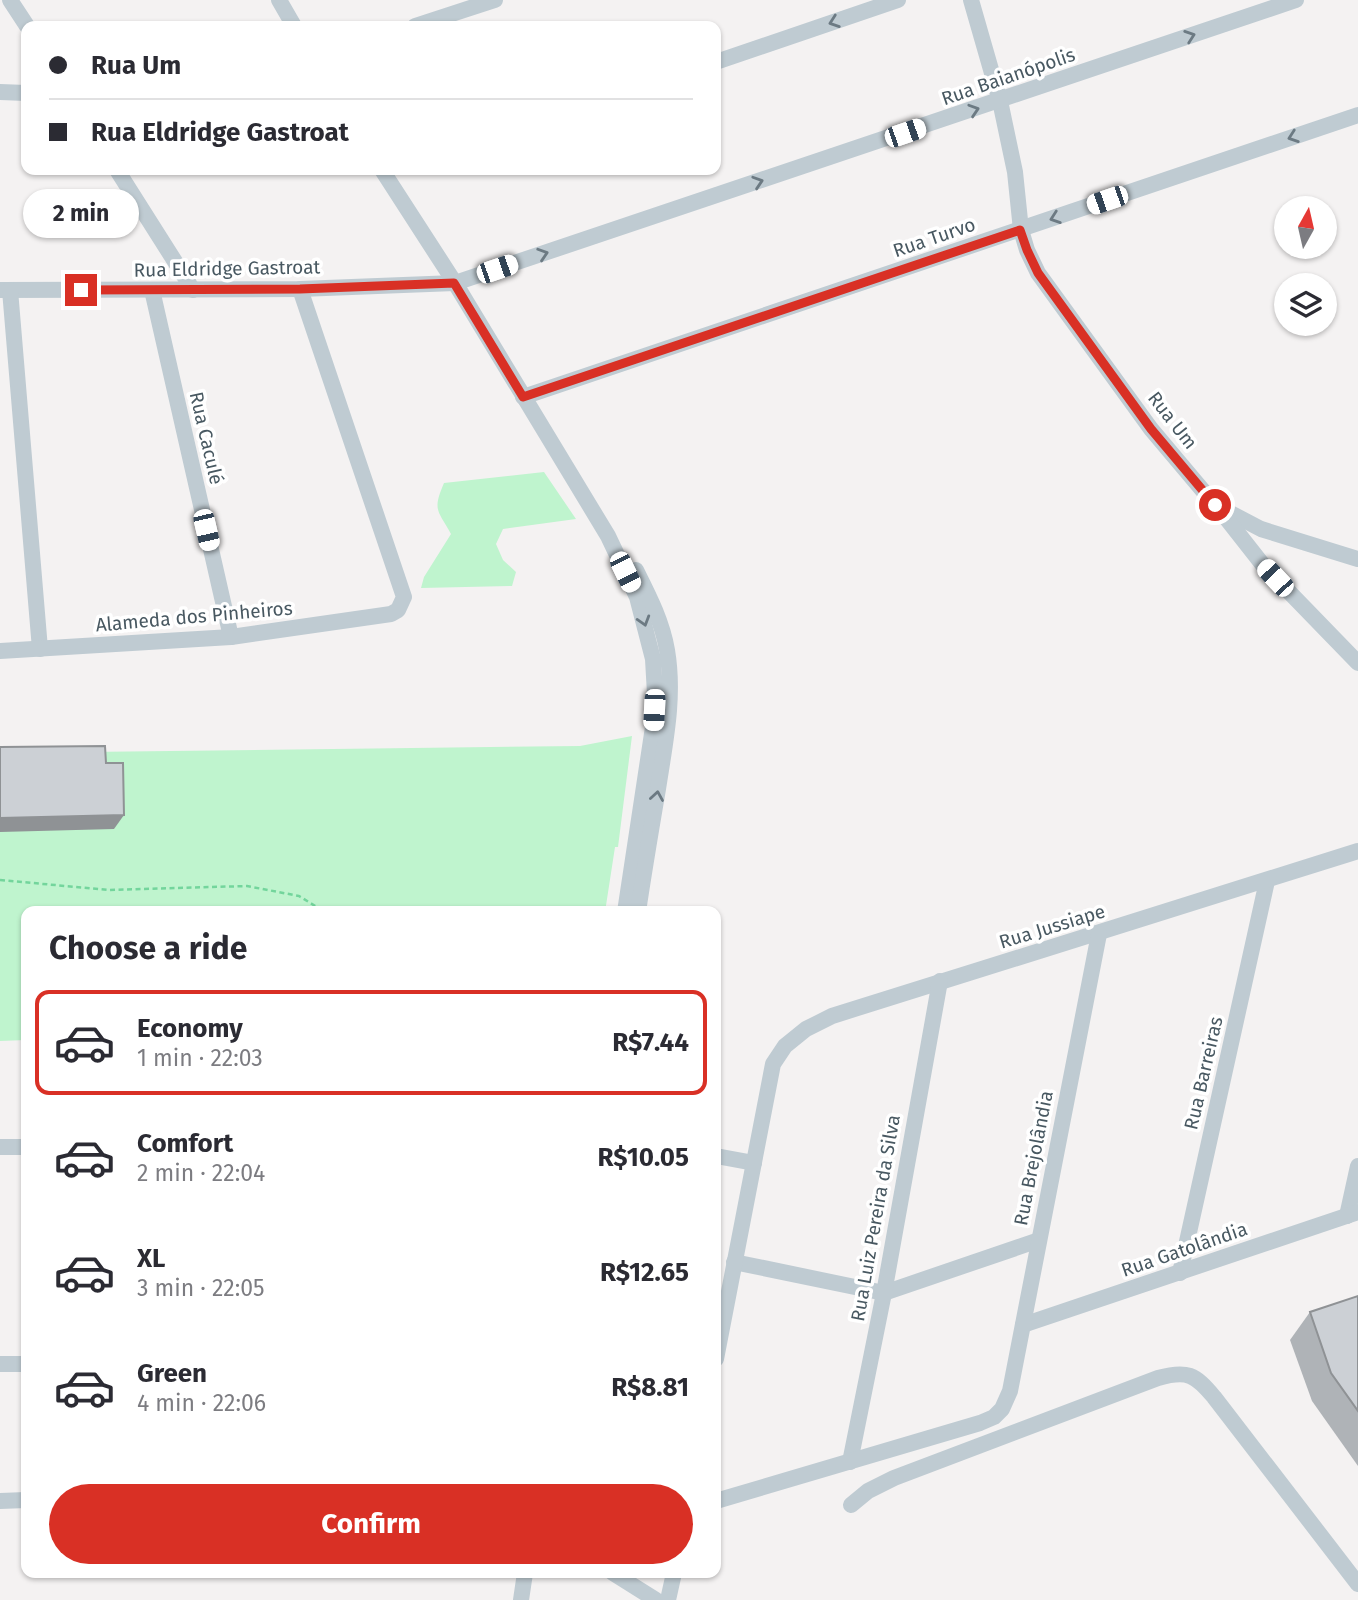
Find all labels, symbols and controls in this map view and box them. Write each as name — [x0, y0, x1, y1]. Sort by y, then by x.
one-way arrow — [828, 14, 840, 28]
one-way arrow — [1183, 30, 1195, 44]
street label: Rua Baianópolis — [938, 43, 1078, 110]
text: Rua Um — [91, 50, 181, 81]
one-way arrow — [968, 103, 980, 118]
car — [882, 116, 929, 150]
text: Rua Eldridge Gastroat — [91, 117, 349, 148]
one-way arrow — [1288, 129, 1300, 143]
one-way arrow — [752, 175, 764, 190]
car — [1084, 183, 1131, 217]
callout: 2 min — [23, 188, 139, 238]
north arrow — [1274, 196, 1337, 259]
map controls — [1274, 196, 1337, 336]
text: 2 min — [53, 199, 109, 227]
one-way arrow — [1049, 210, 1061, 224]
street label: Rua Turvo — [890, 213, 978, 262]
one-way arrow — [536, 247, 548, 262]
car — [474, 252, 521, 286]
street label: Rua Eldridge Gastroat — [134, 255, 321, 282]
button: layers — [1274, 273, 1337, 336]
route end — [65, 274, 97, 306]
street label: Rua Um — [1143, 387, 1202, 454]
street label: Rua Caculé — [185, 389, 228, 487]
route start — [1199, 489, 1231, 521]
car — [192, 507, 221, 553]
car — [607, 549, 644, 595]
car — [1253, 555, 1298, 601]
street label: Alameda dos Pinheiros — [95, 596, 294, 637]
one-way arrow — [636, 615, 651, 627]
car — [643, 688, 666, 732]
one-way arrow — [649, 790, 664, 802]
street label: Rua Jussiape — [996, 899, 1108, 954]
text: Choose a ride — [49, 929, 247, 967]
icon: car — [53, 1011, 116, 1074]
text: Economy — [137, 1013, 243, 1044]
street label: Rua Barreiras — [1179, 1014, 1228, 1132]
text: R$7.44 — [612, 1027, 689, 1058]
text: 1 min · 22:03 — [137, 1044, 263, 1072]
street label: Rua Brejolândia — [1009, 1089, 1058, 1228]
street label: Rua Luiz Pereira da Silva — [846, 1113, 905, 1323]
icon: car — [53, 1126, 116, 1189]
text: Comfort — [137, 1128, 233, 1159]
text: R$10.05 — [598, 1142, 689, 1173]
text: 2 min · 22:04 — [137, 1159, 265, 1187]
street label: Rua Gatolândia — [1118, 1217, 1250, 1282]
icon: car — [53, 1241, 116, 1304]
text: XL — [137, 1243, 165, 1274]
text: R$12.65 — [600, 1257, 689, 1288]
text: 3 min · 22:05 — [137, 1274, 265, 1302]
icon: car — [53, 1356, 116, 1419]
text: Green — [137, 1358, 207, 1389]
text: R$8.81 — [611, 1372, 689, 1403]
text: 4 min · 22:06 — [137, 1389, 266, 1417]
button: Confirm — [49, 1484, 693, 1564]

